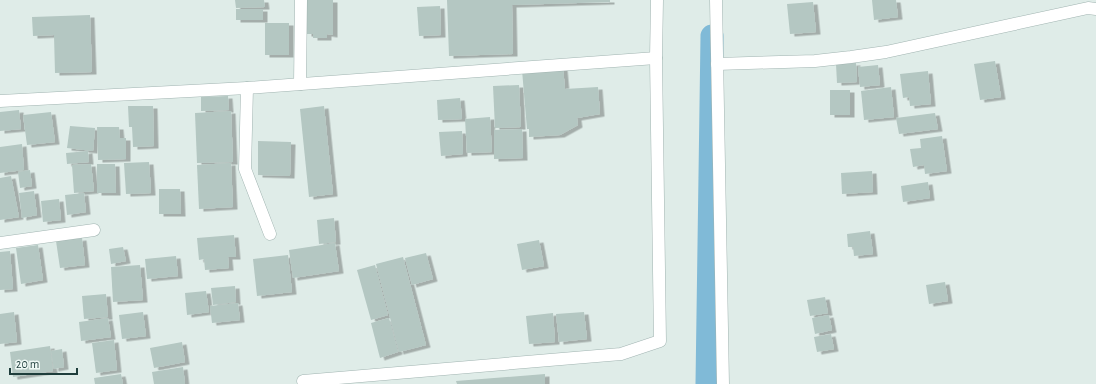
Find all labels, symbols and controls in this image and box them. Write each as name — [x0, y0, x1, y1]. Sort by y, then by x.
scale bar — [10, 350, 77, 376]
text: 20 m — [16, 358, 39, 370]

